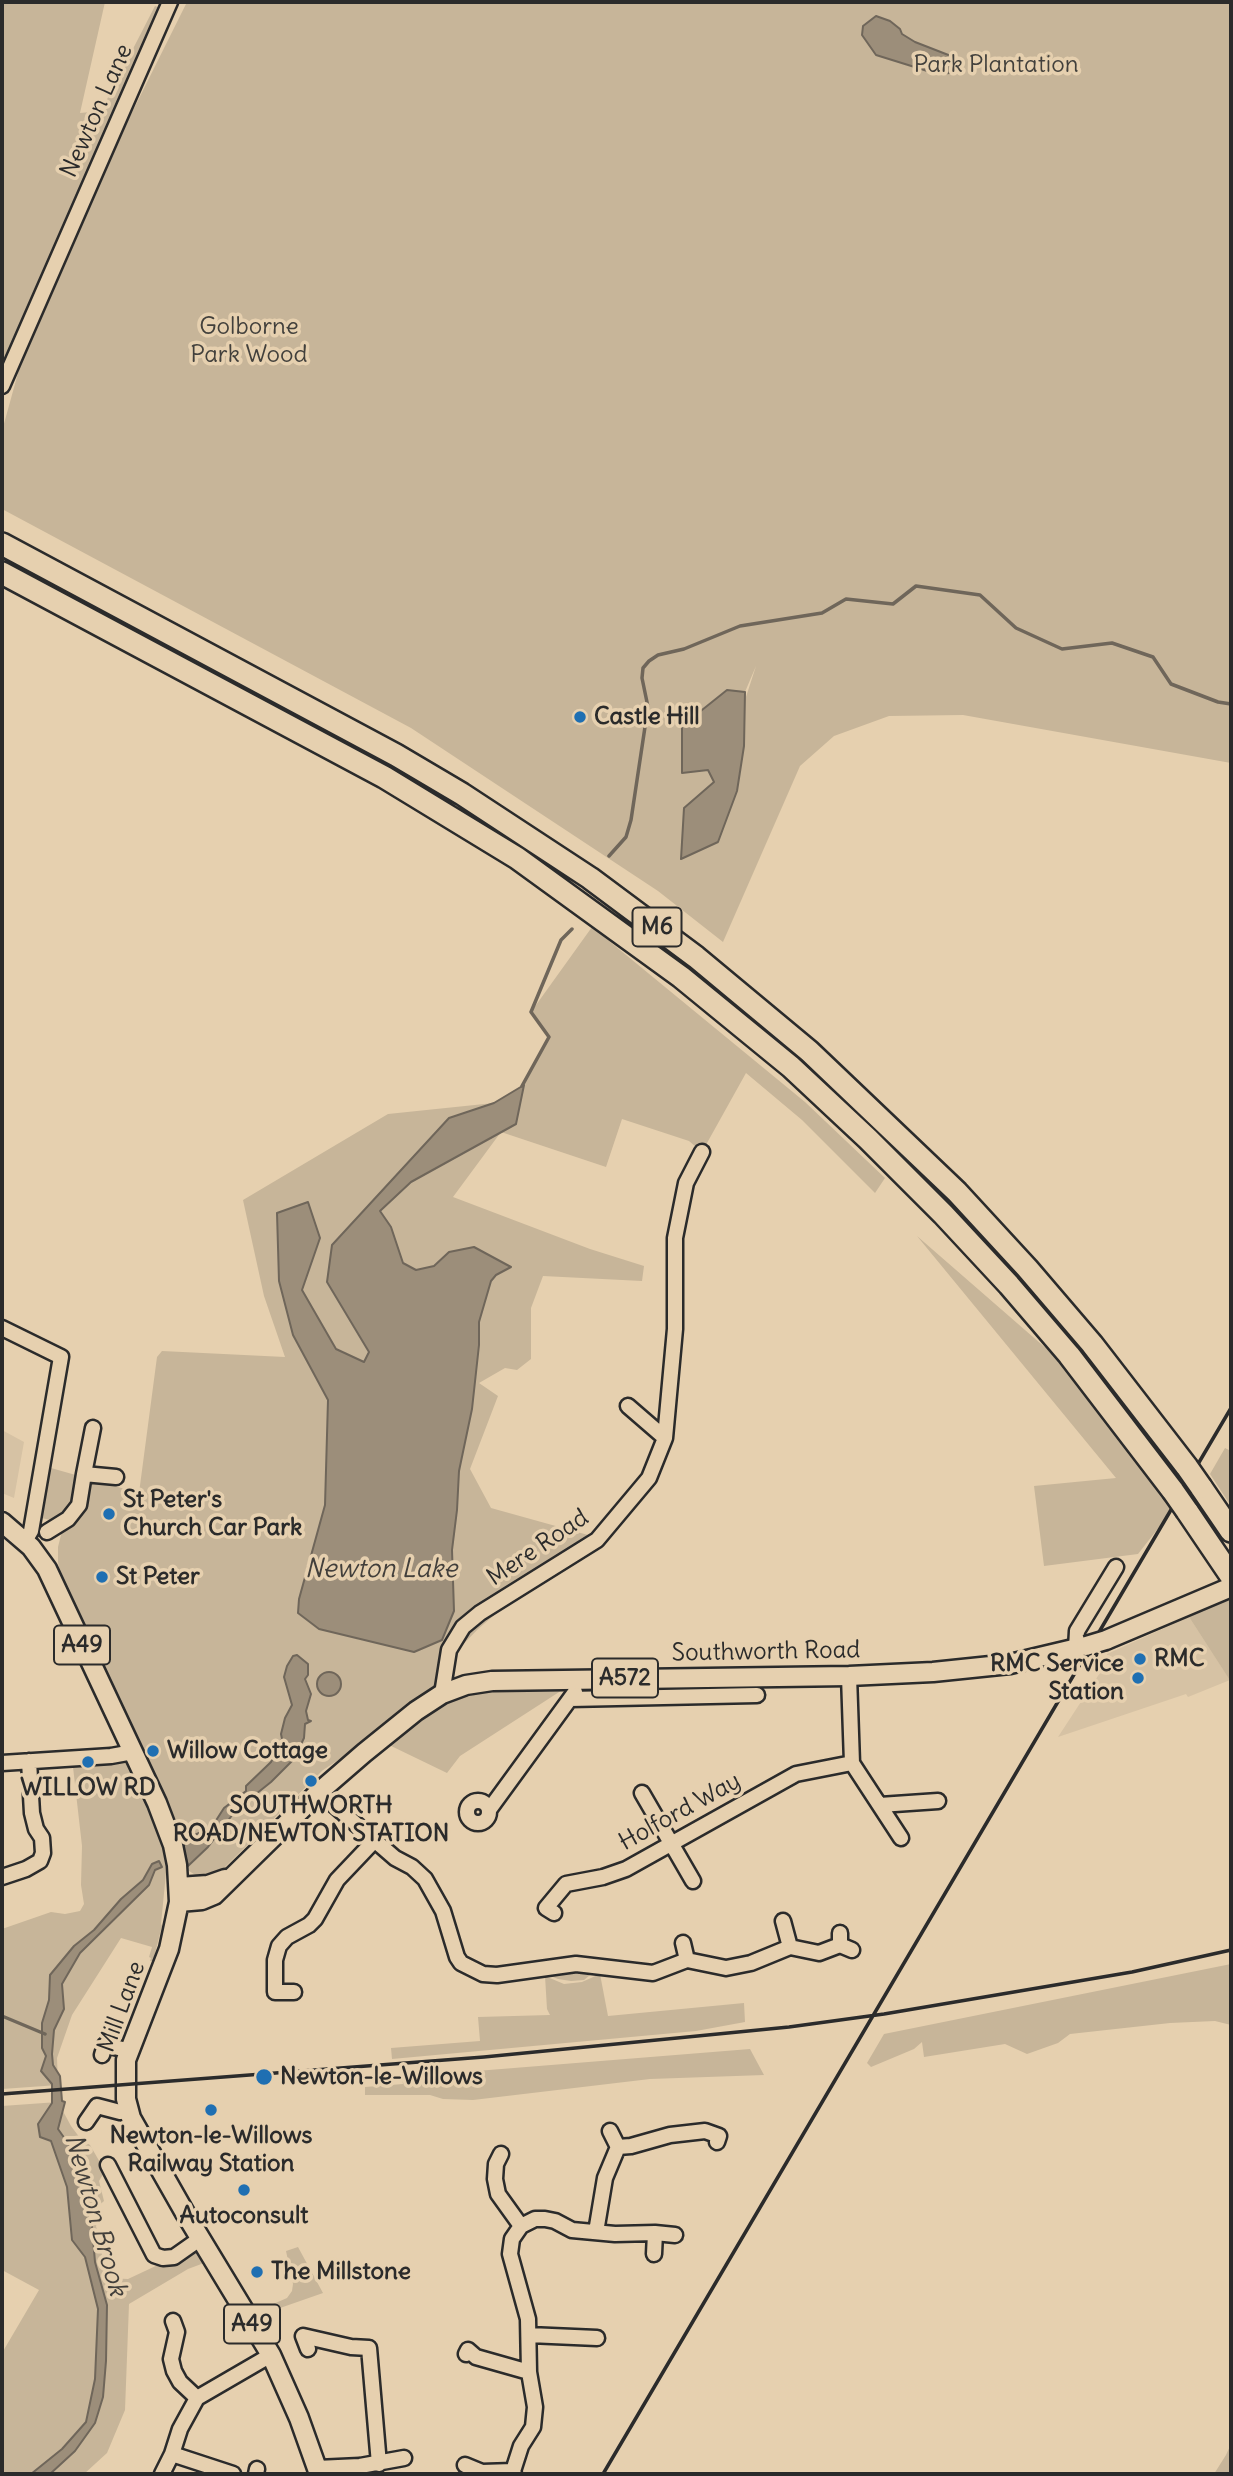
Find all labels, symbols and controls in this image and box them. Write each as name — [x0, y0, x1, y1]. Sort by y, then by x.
street label: Newton Lane — [55, 40, 139, 182]
park label: Park Plantation — [913, 51, 1079, 79]
park label: Golborne Park Wood — [190, 313, 308, 369]
place label: Castle Hill — [594, 703, 700, 731]
marker: Castle Hill — [572, 709, 588, 725]
road number: M6 — [632, 908, 682, 946]
place label: St Peter's Church Car Park — [123, 1486, 302, 1542]
street label: Mere Road — [482, 1504, 594, 1592]
marker: St Peter's Church Car Park — [101, 1506, 117, 1522]
water label: Newton Lake — [305, 1554, 457, 1586]
place label: St Peter — [116, 1563, 200, 1591]
marker: St Peter — [94, 1569, 110, 1585]
road number: A49 — [54, 1626, 110, 1664]
street label: Southworth Road — [671, 1636, 861, 1668]
place label: RMC — [1154, 1645, 1205, 1673]
place label: RMC Service Station — [990, 1650, 1124, 1706]
marker: RMC — [1132, 1651, 1148, 1667]
road number: A572 — [592, 1658, 658, 1698]
marker: RMC Service Station — [1130, 1670, 1146, 1686]
place label: Willow Cottage — [167, 1737, 328, 1765]
marker: Willow Cottage — [145, 1743, 161, 1759]
marker: WILLOW RD — [80, 1754, 96, 1770]
street label: Holford Way — [614, 1767, 746, 1857]
marker: SOUTHWORTH ROAD/NEWTON STATION — [303, 1773, 319, 1789]
place label: WILLOW RD — [20, 1774, 156, 1802]
place label: SOUTHWORTH ROAD/NEWTON STATION — [173, 1792, 449, 1848]
street label: Mill Lane — [92, 1958, 152, 2056]
place label: Newton-le-Willows — [280, 2063, 483, 2091]
marker: Newton-le-Willows — [254, 2067, 274, 2087]
marker: Newton-le-Willows Railway Station — [203, 2102, 219, 2118]
place label: Newton-le-Willows Railway Station — [110, 2122, 312, 2178]
water label: Newton Brook — [57, 2131, 133, 2299]
marker: Autoconsult — [236, 2182, 252, 2198]
place label: Autoconsult — [180, 2202, 308, 2230]
place label: The Millstone — [271, 2258, 411, 2286]
marker: The Millstone — [249, 2264, 265, 2280]
road number: A49 — [224, 2304, 280, 2344]

